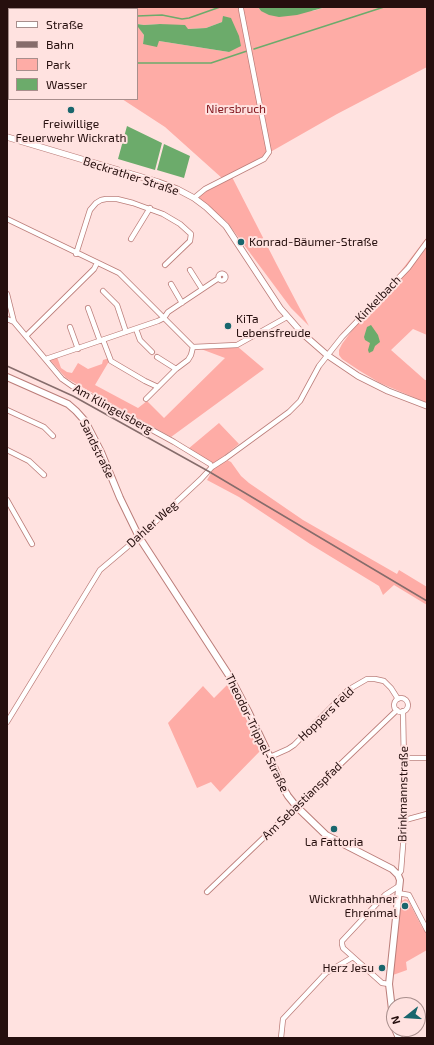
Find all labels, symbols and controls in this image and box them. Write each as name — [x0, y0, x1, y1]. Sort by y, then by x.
legend — [8, 8, 138, 100]
text: Straße — [46, 17, 83, 31]
text: Bahn — [46, 37, 74, 51]
text: Park — [46, 57, 71, 71]
text: Wasser — [46, 77, 87, 91]
park label: Niersbruch — [206, 102, 266, 116]
marker: Freiwillige Feuerwehr Wickrath — [66, 105, 76, 115]
place label: Freiwillige Feuerwehr Wickrath — [16, 117, 126, 145]
street label: Beckrather Straße — [81, 154, 181, 198]
place label: Konrad-Bäumer-Straße — [249, 235, 378, 249]
marker: Konrad-Bäumer-Straße — [236, 237, 246, 247]
street label: Kinkelbach — [352, 273, 404, 325]
place label: KiTa Lebensfreude — [236, 312, 311, 340]
marker: KiTa Lebensfreude — [223, 321, 233, 331]
street label: Am Klingelsberg — [71, 381, 155, 437]
street label: Sandstraße — [77, 417, 117, 481]
street label: Dahler Weg — [124, 497, 180, 551]
street label: Theodor-Trippel-Straße — [222, 672, 292, 794]
street label: Hoppers Feld — [295, 684, 357, 744]
street label: Brinkmannstraße — [395, 746, 411, 842]
street label: Am Sebastianspfad — [259, 759, 345, 843]
marker: La Fattoria — [329, 824, 339, 834]
place label: La Fattoria — [305, 835, 363, 849]
place label: Wickrathhahner Ehrenmal — [309, 892, 397, 920]
marker: Wickrathhahner Ehrenmal — [400, 901, 410, 911]
place label: Herz Jesu — [322, 961, 374, 975]
marker: Herz Jesu — [377, 963, 387, 973]
north arrow — [386, 997, 426, 1037]
text: N — [388, 1015, 402, 1026]

